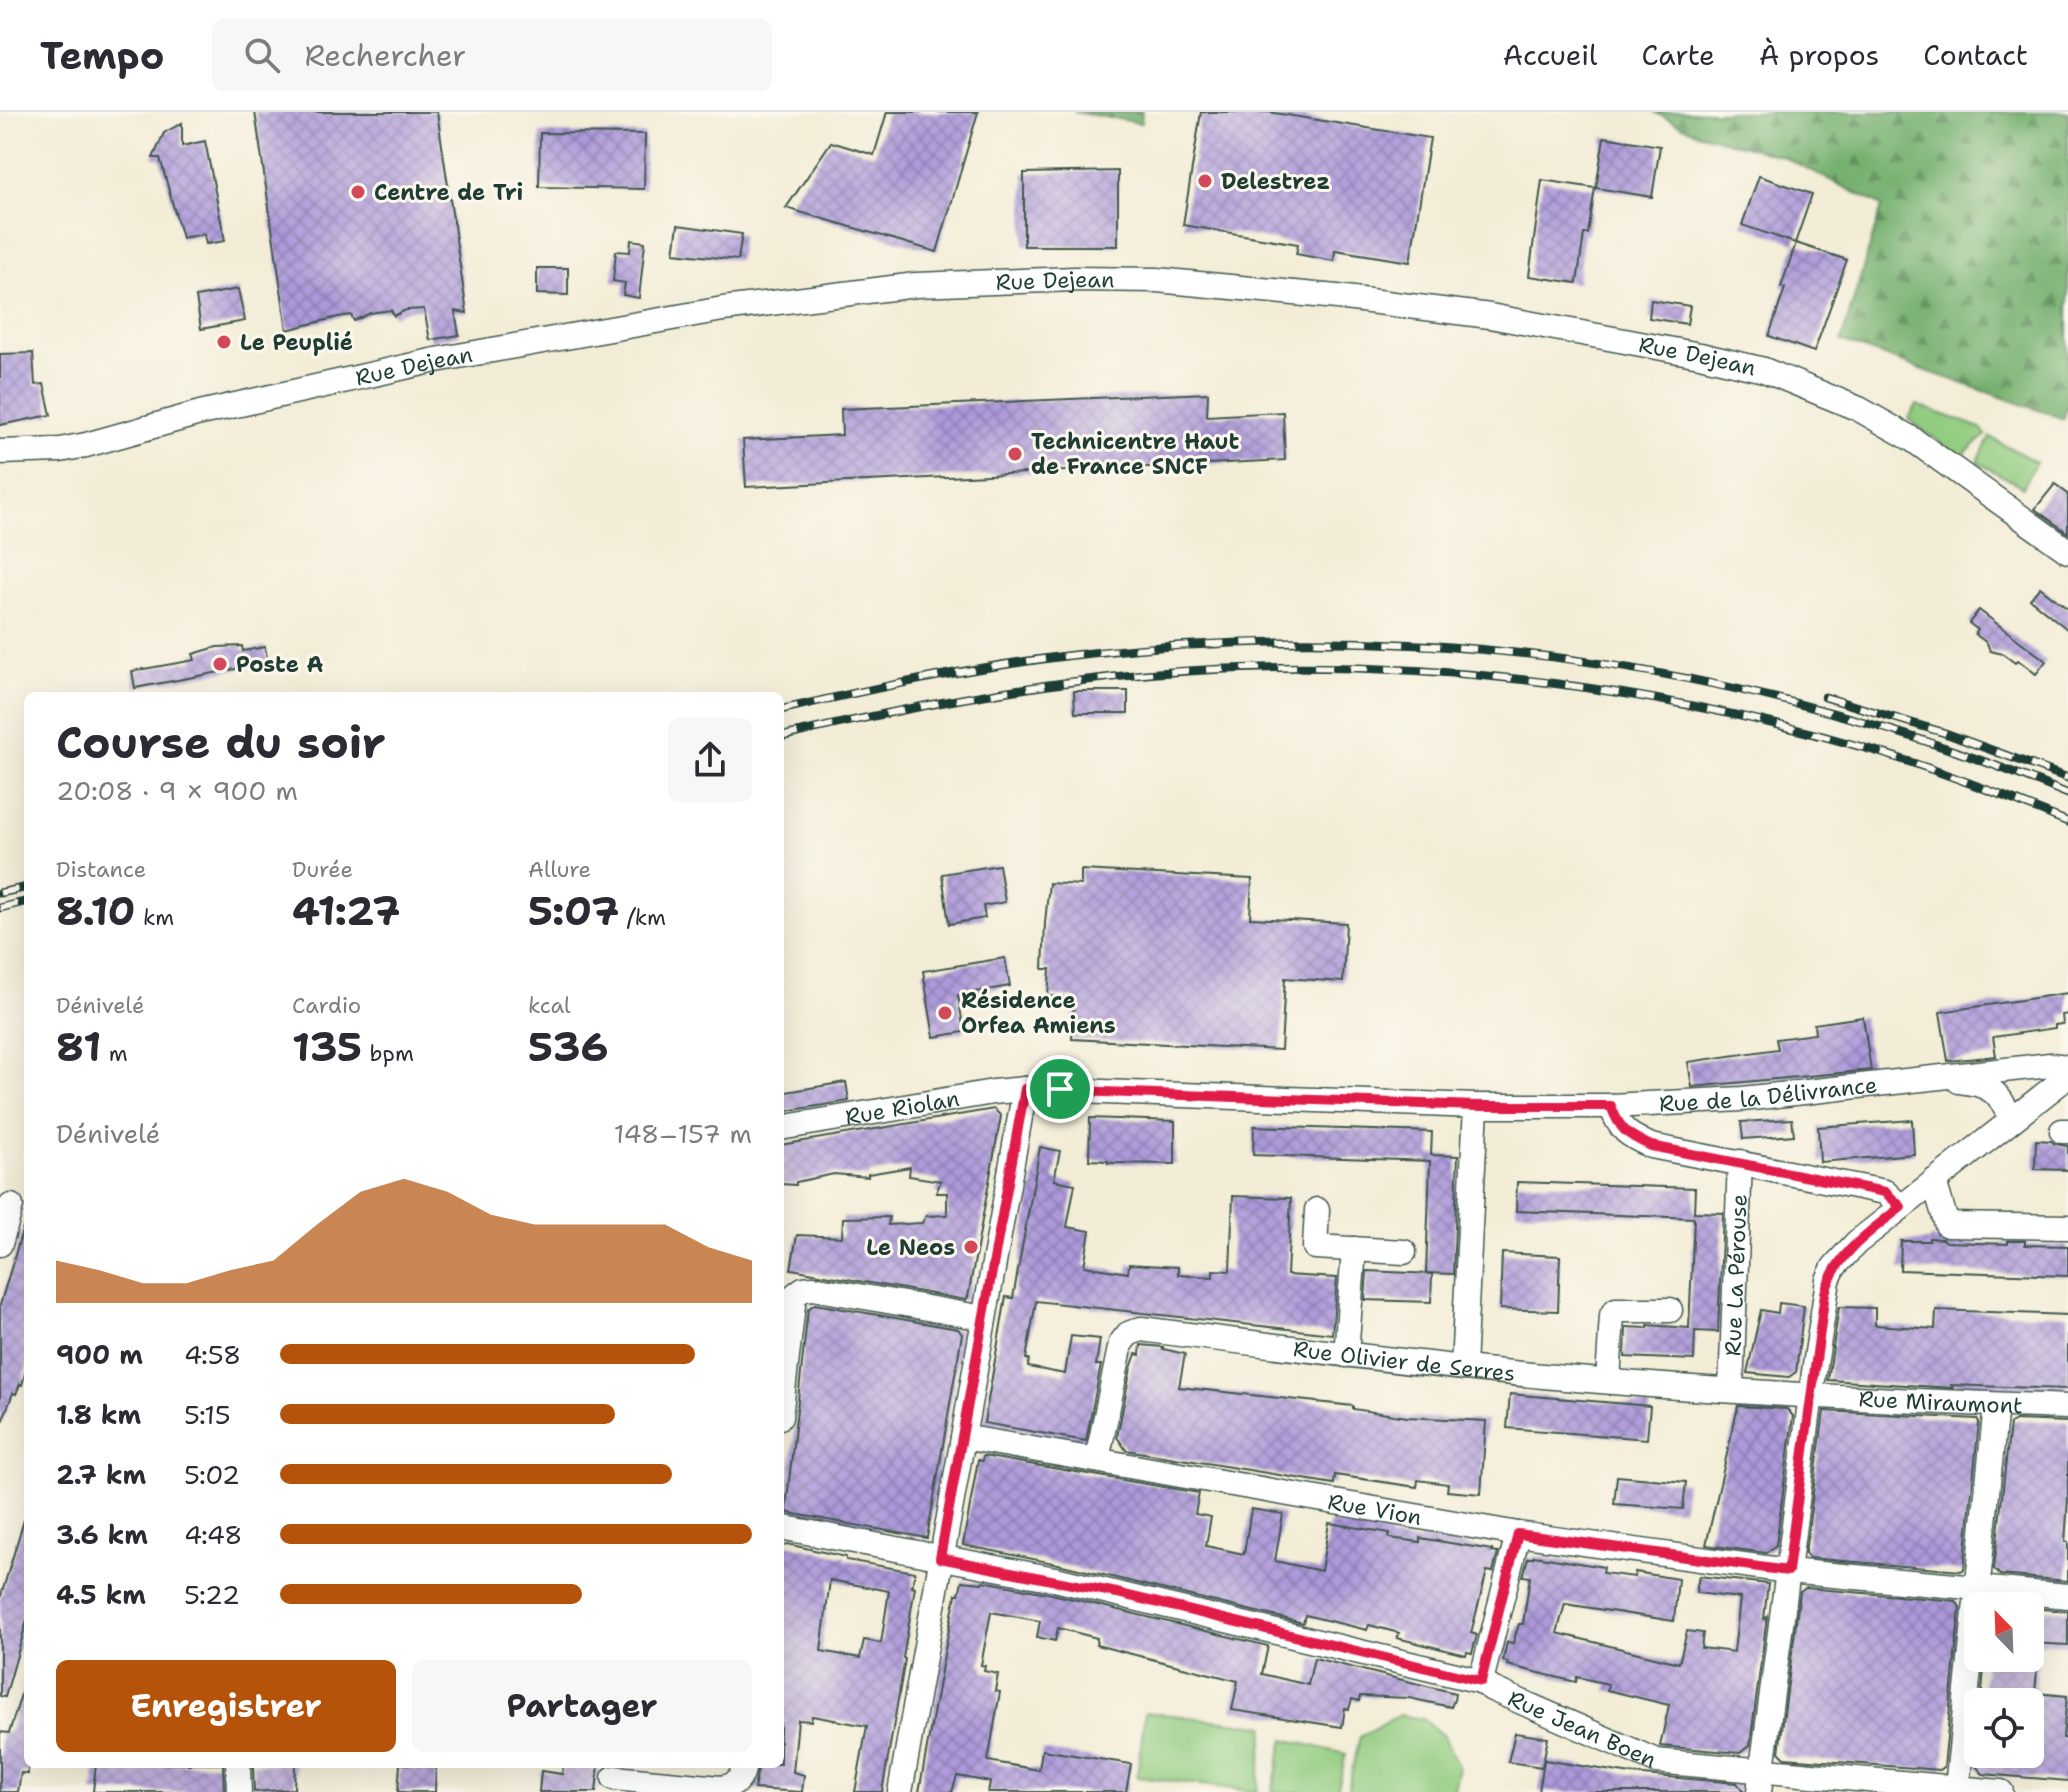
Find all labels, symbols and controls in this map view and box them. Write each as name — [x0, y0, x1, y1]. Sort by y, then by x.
search box — [212, 19, 772, 91]
text: Tempo — [40, 30, 164, 81]
icon: search — [240, 33, 284, 77]
text: Rechercher — [304, 35, 466, 76]
text: Accueil — [1503, 36, 1597, 74]
text: Carte — [1641, 36, 1715, 74]
text: À propos — [1759, 36, 1879, 74]
text: Contact — [1923, 36, 2028, 74]
place label: Delestrez — [1221, 167, 1330, 196]
marker: Delestrez — [1196, 172, 1214, 190]
place label: Centre de Tri — [374, 178, 523, 207]
marker: Centre de Tri — [349, 183, 367, 201]
street label: Rue Dejean — [995, 265, 1115, 296]
place label: Le Peuplié — [240, 328, 353, 357]
street label: Rue Dejean — [1637, 329, 1759, 382]
marker: Le Peuplié — [215, 333, 233, 351]
street label: Rue Dejean — [353, 339, 475, 392]
place label: Technicentre Haut de France SNCF — [1031, 427, 1239, 481]
marker: Technicentre Haut de France SNCF — [1006, 445, 1024, 463]
place label: Poste A — [236, 650, 323, 679]
marker: Poste A — [211, 655, 229, 673]
text: Course du soir — [56, 713, 386, 772]
button: share — [668, 718, 752, 802]
text: 20:08 · 9 × 900 m — [56, 773, 298, 808]
text: Distance — [56, 855, 146, 884]
text: Durée — [292, 855, 353, 884]
text: Allure — [528, 855, 591, 884]
text: 8.10 — [56, 884, 136, 938]
text: 41:27 — [292, 884, 400, 938]
text: 5:07 — [528, 884, 619, 938]
text: km — [136, 903, 174, 932]
text: /km — [619, 903, 666, 932]
place label: Résidence Orfea Amiens — [961, 986, 1116, 1040]
text: Dénivelé — [56, 991, 144, 1020]
text: Cardio — [292, 991, 361, 1020]
text: kcal — [528, 991, 571, 1020]
marker: Résidence Orfea Amiens — [936, 1004, 954, 1022]
text: 81 — [56, 1020, 101, 1074]
text: 135 — [292, 1020, 362, 1074]
text: 536 — [528, 1020, 608, 1074]
text: m — [101, 1039, 128, 1068]
text: bpm — [362, 1039, 414, 1068]
pin — [1026, 1055, 1094, 1123]
icon: arrive — [1038, 1067, 1082, 1111]
street label: Rue de la Délivrance — [1658, 1070, 1878, 1118]
street label: Rue Riolan — [843, 1083, 961, 1131]
text: Dénivelé — [56, 1116, 161, 1151]
text: 148–157 m — [614, 1116, 752, 1151]
street label: Rue La Pérouse — [1718, 1193, 1753, 1357]
place label: Le Neos — [866, 1233, 955, 1262]
marker: Le Neos — [962, 1238, 980, 1256]
street label: Rue Olivier de Serres — [1292, 1334, 1517, 1388]
text: 900 m — [56, 1337, 143, 1372]
text: 4:58 — [184, 1337, 241, 1372]
street label: Rue Miraumont — [1858, 1384, 2023, 1420]
text: 1.8 km — [56, 1397, 141, 1432]
text: 5:15 — [184, 1397, 231, 1432]
text: 2.7 km — [56, 1457, 146, 1492]
text: 5:02 — [184, 1457, 240, 1492]
street label: Rue Vion — [1326, 1487, 1424, 1531]
text: 3.6 km — [56, 1517, 148, 1552]
text: 4:48 — [184, 1517, 243, 1552]
text: 4.5 km — [56, 1577, 146, 1612]
text: 5:22 — [184, 1577, 240, 1612]
north arrow — [1964, 1592, 2044, 1672]
map controls — [1964, 1592, 2044, 1768]
button: Enregistrer — [56, 1660, 396, 1752]
button: Partager — [412, 1660, 752, 1752]
street label: Rue Jean Boen — [1504, 1683, 1661, 1774]
button: locate — [1964, 1688, 2044, 1768]

